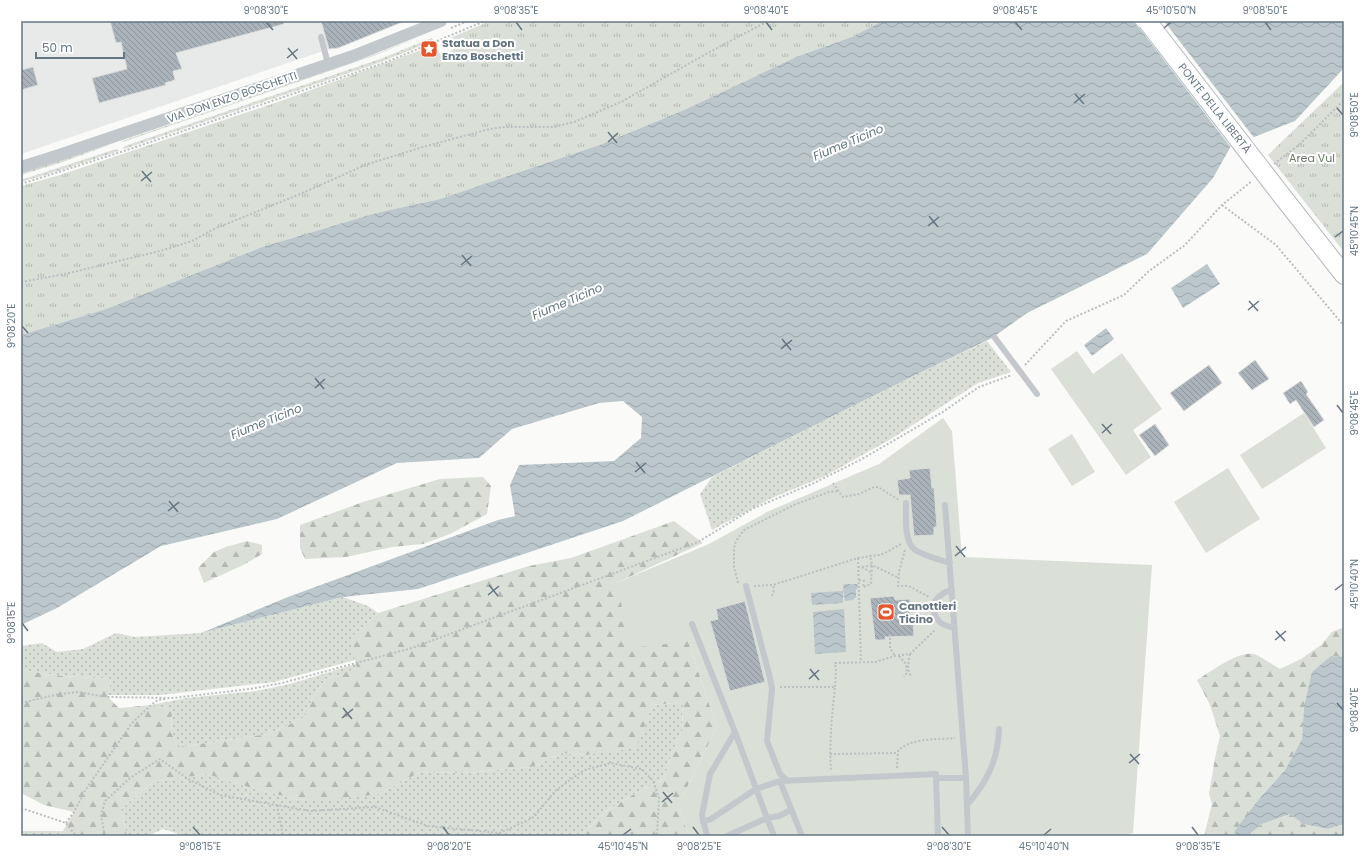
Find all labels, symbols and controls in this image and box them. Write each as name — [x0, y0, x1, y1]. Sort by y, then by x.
text: 9°08'30"E — [244, 3, 288, 18]
text: 9°08'35"E — [494, 3, 538, 18]
text: 9°08'40"E — [743, 3, 789, 18]
text: 9°08'45"E — [992, 3, 1038, 18]
text: 45°10'50"N — [1146, 3, 1196, 18]
text: 9°08'50"E — [1242, 3, 1288, 18]
scale bar — [36, 34, 124, 60]
place label: Statua a Don Enzo Boschetti — [442, 35, 524, 64]
text: 50 m — [42, 39, 73, 56]
place icon: Statua a Don Enzo Boschetti — [419, 39, 439, 59]
street label: PONTE DELLA LIBERTÀ — [1175, 60, 1256, 157]
street label: VIA DON ENZO BOSCHETTI — [165, 67, 299, 127]
text: 9°08'50"E — [1347, 92, 1362, 138]
water label: Fiume Ticino — [810, 119, 886, 164]
park label: Area Vul — [1289, 150, 1335, 166]
text: 45°10'45"N — [1347, 206, 1362, 256]
water label: Fiume Ticino — [529, 278, 605, 323]
text: 9°08'20"E — [4, 304, 19, 348]
text: 9°08'45"E — [1347, 390, 1362, 436]
water label: Fiume Ticino — [228, 399, 304, 443]
text: 45°10'40"N — [1347, 559, 1362, 609]
place label: Canottieri Ticino — [899, 598, 956, 627]
text: 9°08'15"E — [4, 602, 19, 644]
sports icon: Canottieri Ticino — [876, 602, 896, 622]
text: 9°08'40"E — [1347, 687, 1362, 733]
text: 9°08'15"E — [179, 839, 221, 854]
text: 9°08'20"E — [427, 839, 471, 854]
text: 45°10'45"N — [598, 839, 648, 854]
text: 9°08'25"E — [677, 839, 721, 854]
text: 9°08'30"E — [927, 839, 971, 854]
text: 45°10'40"N — [1019, 839, 1069, 854]
text: 9°08'35"E — [1176, 839, 1220, 854]

